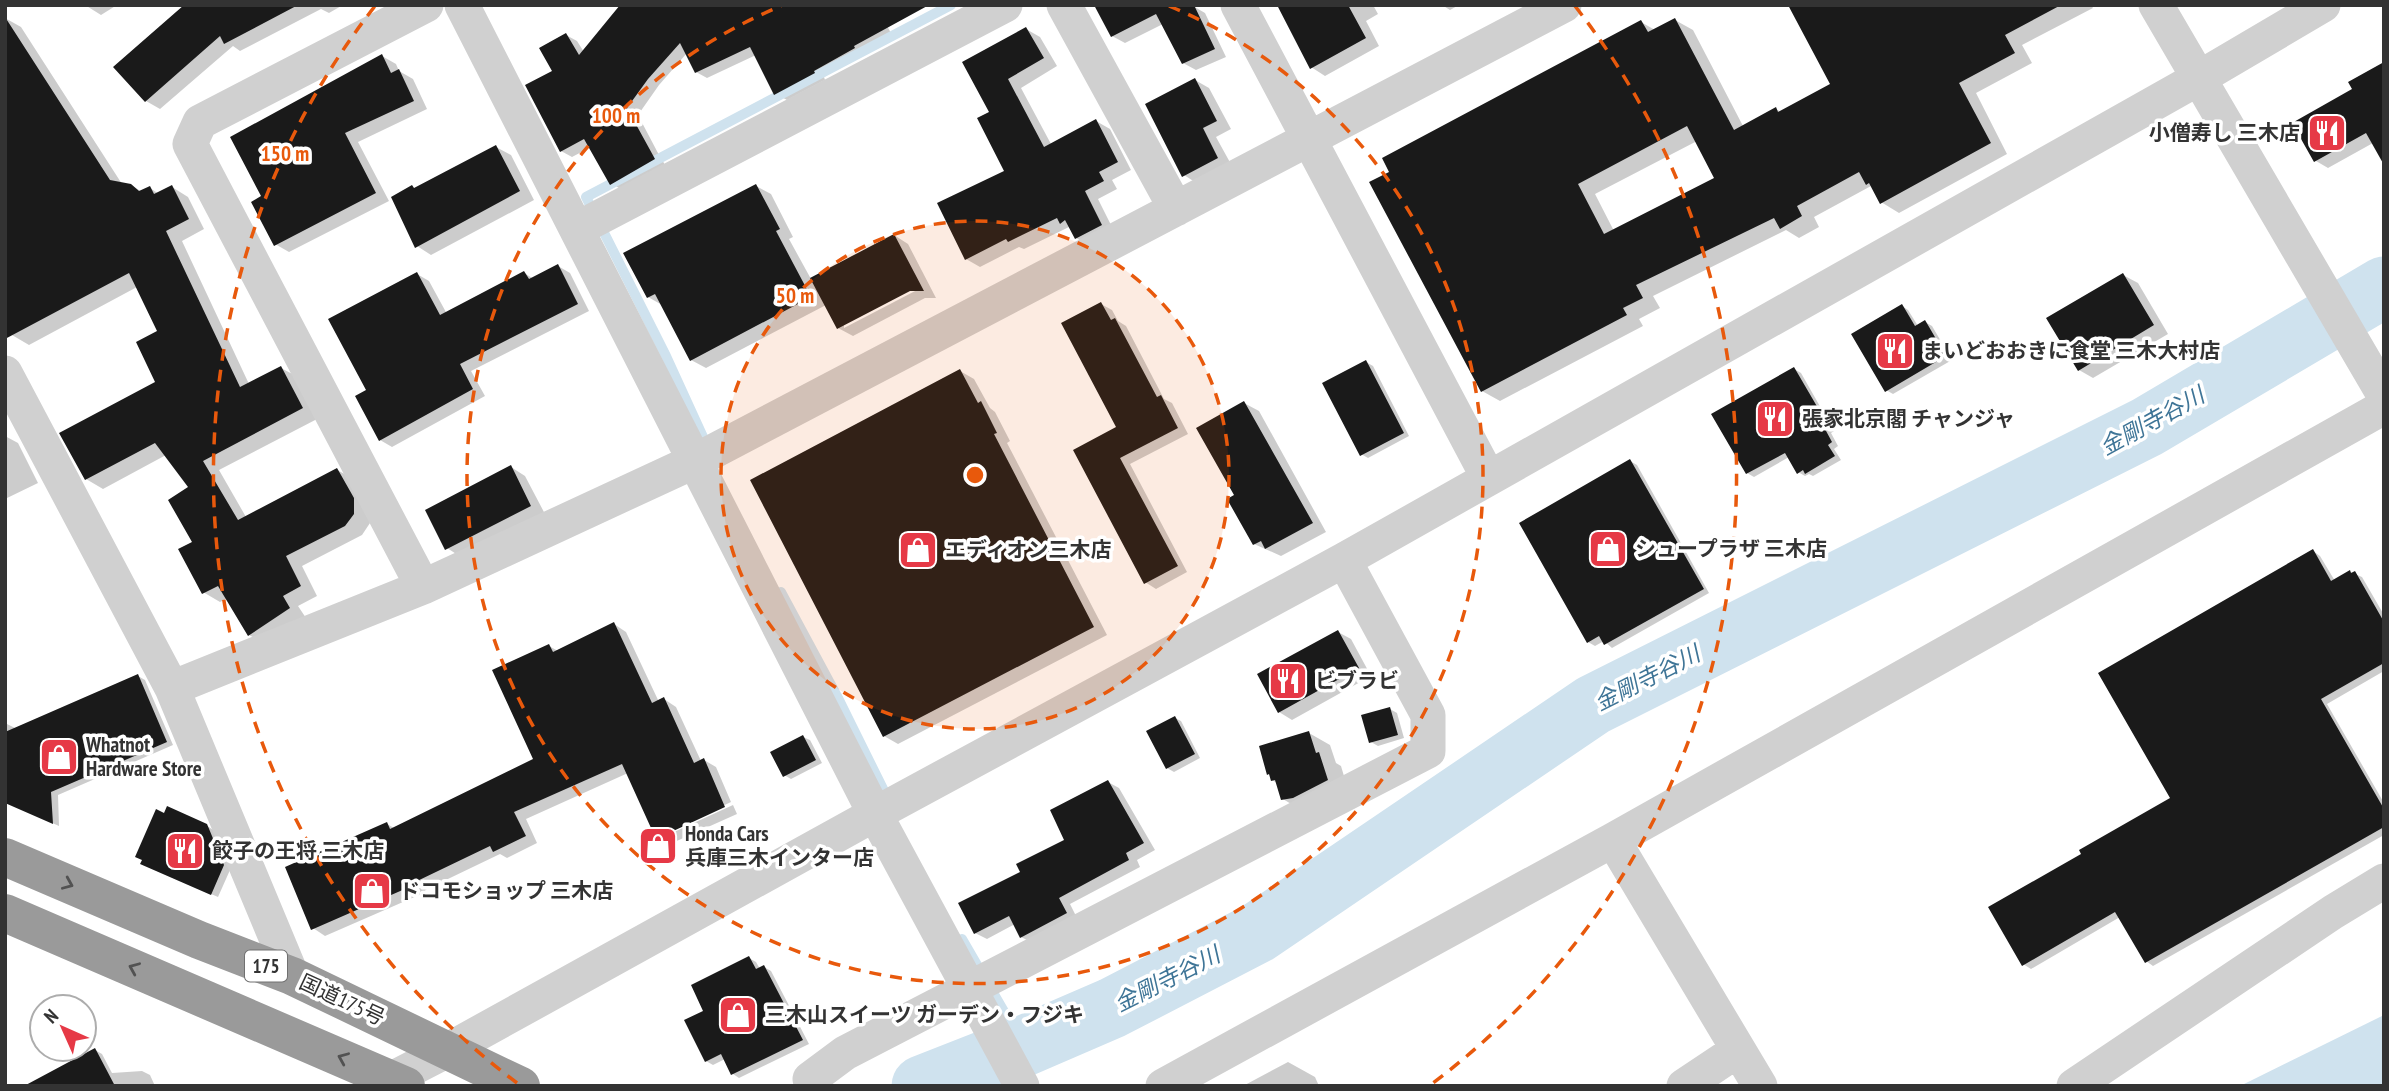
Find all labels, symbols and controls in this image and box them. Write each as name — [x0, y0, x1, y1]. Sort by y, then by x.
text: 100 m — [592, 102, 640, 129]
restaurant icon: 小僧寿し 三木店 — [2306, 112, 2348, 154]
place label: 小僧寿し 三木店 — [2149, 119, 2300, 146]
text: 150 m — [261, 140, 309, 167]
text: 50 m — [776, 282, 814, 309]
restaurant icon: まいどおおきに食堂 三木大村店 — [1874, 330, 1916, 372]
place label: まいどおおきに食堂 三木大村店 — [1922, 337, 2220, 364]
water label: 金剛寺谷川 — [2094, 379, 2212, 461]
restaurant icon: 張家北京閣 チャンジャ — [1754, 398, 1796, 440]
place label: 張家北京閣 チャンジャ — [1802, 405, 2015, 432]
centre of rings — [963, 463, 987, 487]
shop icon: シュープラザ 三木店 — [1587, 528, 1629, 570]
shop icon: エディオン三木店 — [897, 529, 939, 571]
place label: シュープラザ 三木店 — [1635, 535, 1827, 562]
place label: エディオン三木店 — [945, 536, 1112, 563]
water label: 金剛寺谷川 — [1589, 637, 1707, 717]
restaurant icon: ビブラビ — [1267, 660, 1309, 702]
place label: ビブラビ — [1315, 667, 1399, 694]
place label: Whatnot Hardware Store — [85, 731, 202, 782]
shop icon: Whatnot Hardware Store — [38, 736, 80, 778]
place label: Honda Cars 兵庫三木インター店 — [685, 820, 874, 871]
shop icon: Honda Cars 兵庫三木インター店 — [637, 825, 679, 867]
restaurant icon: 餃子の王将 三木店 — [164, 830, 206, 872]
place label: 餃子の王将 三木店 — [212, 837, 384, 864]
shop icon: ドコモショップ 三木店 — [351, 870, 393, 912]
one-way arrow — [61, 876, 73, 890]
place label: ドコモショップ 三木店 — [399, 877, 613, 904]
water label: 金剛寺谷川 — [1109, 938, 1227, 1018]
road number: 175 — [245, 950, 287, 982]
one-way arrow — [129, 962, 142, 976]
street label: 国道175号 — [295, 968, 389, 1031]
north arrow — [28, 993, 98, 1063]
shop icon: 三木山スイーツ ガーデン・フジキ — [717, 994, 759, 1036]
place label: 三木山スイーツ ガーデン・フジキ — [765, 1001, 1084, 1028]
text: N — [39, 1004, 63, 1028]
one-way arrow — [338, 1052, 351, 1066]

